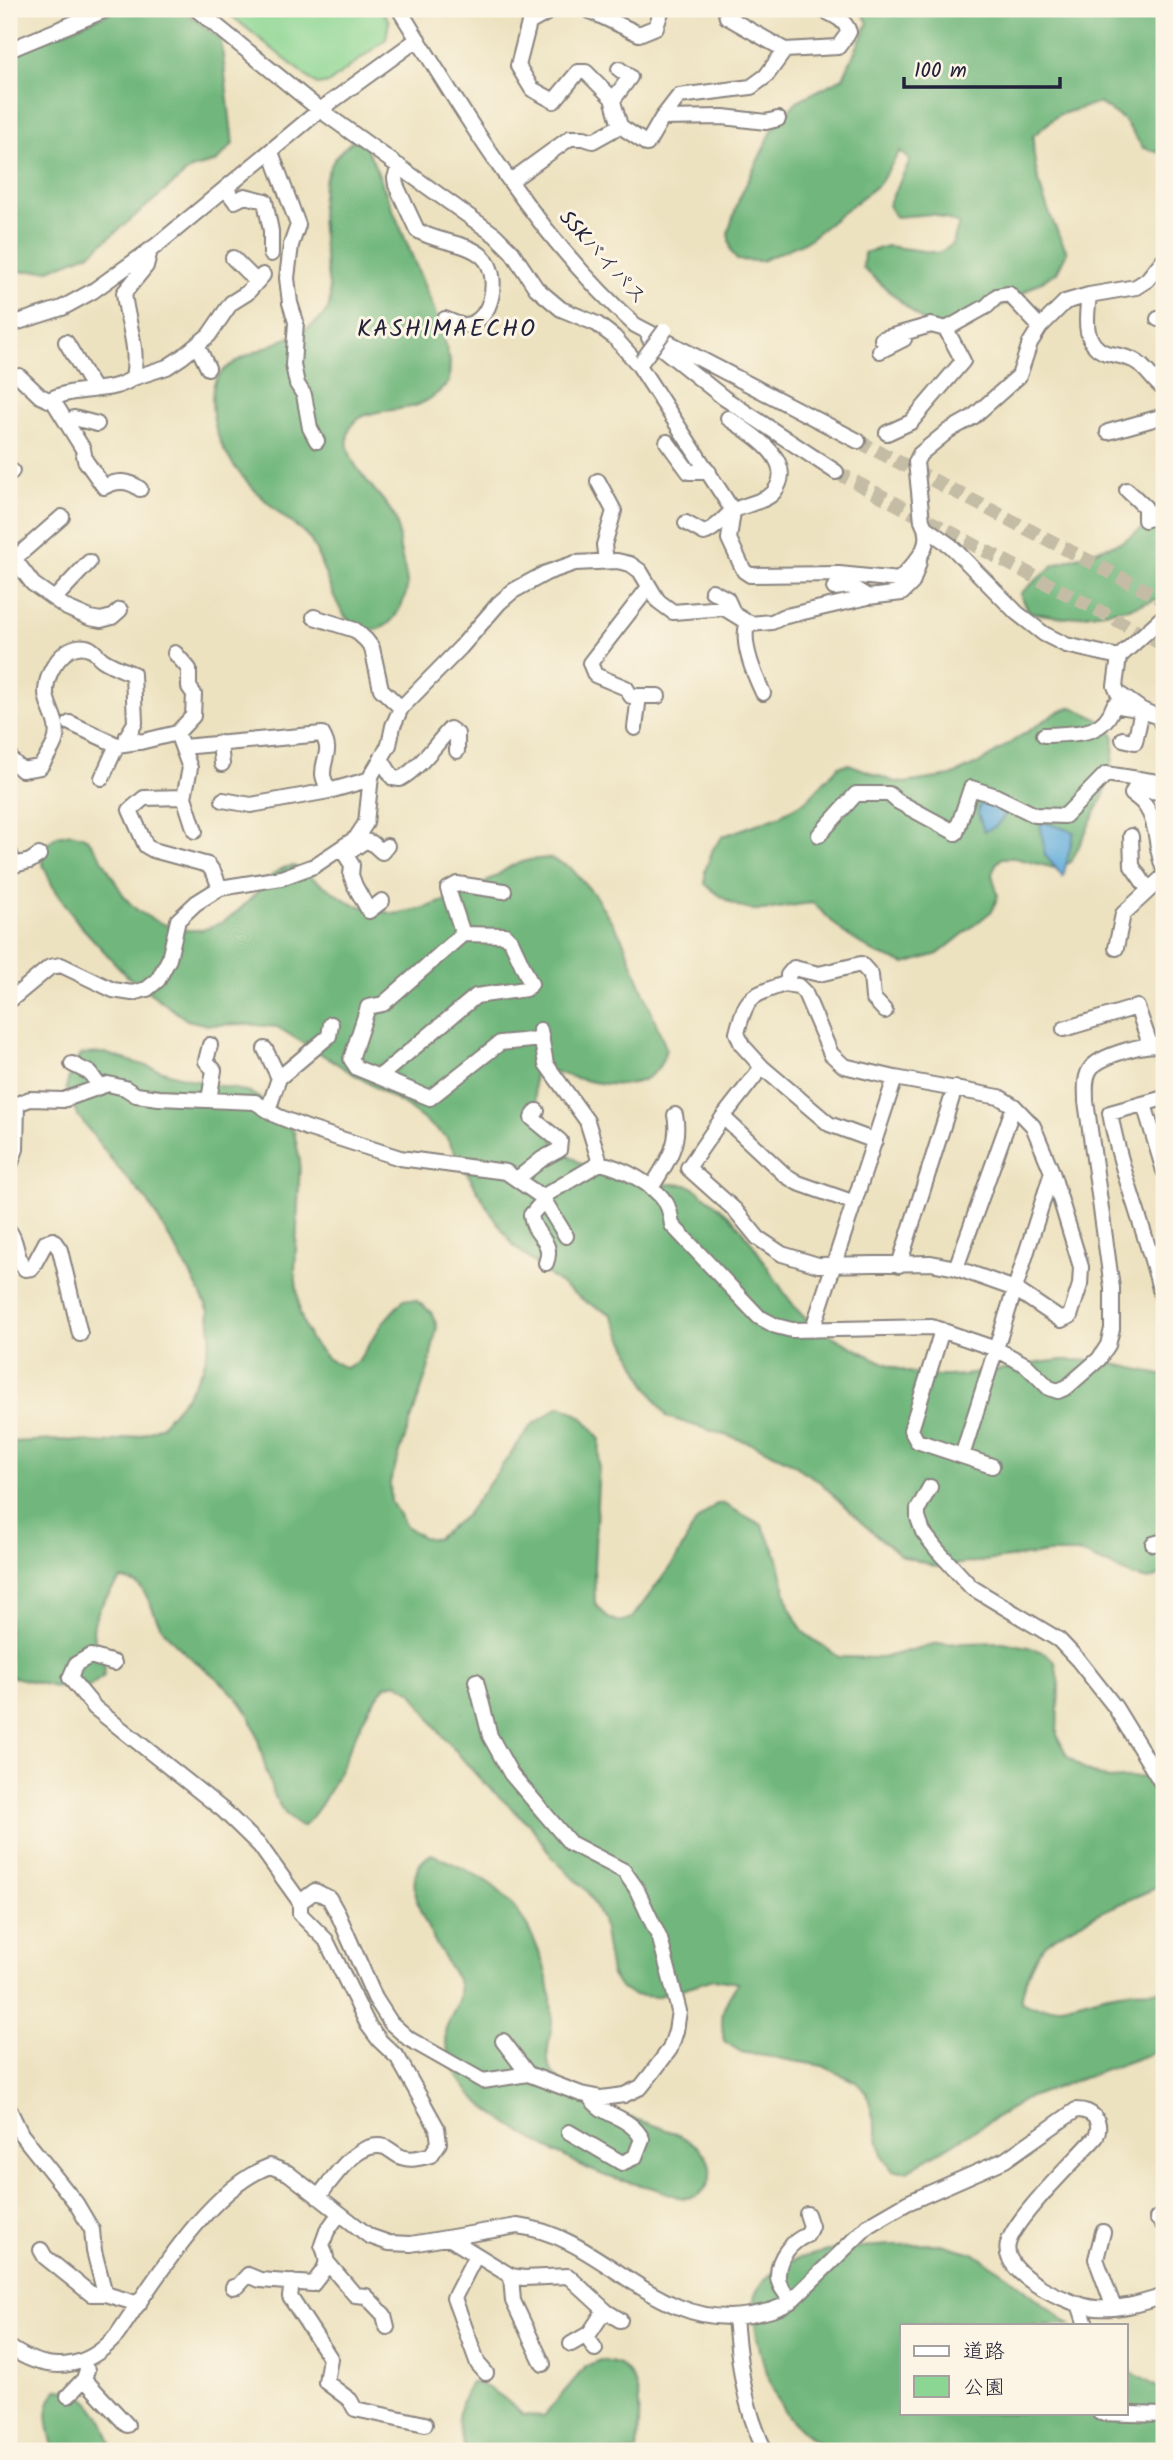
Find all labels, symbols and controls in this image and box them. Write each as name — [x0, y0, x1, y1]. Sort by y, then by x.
scale bar — [904, 46, 1059, 90]
text: 100 m — [914, 55, 967, 88]
street label: SSKバイパス — [550, 203, 654, 313]
district label: KASHIMAECHO — [357, 310, 537, 349]
legend — [900, 2324, 1128, 2414]
text: 道路 — [963, 2336, 1005, 2369]
text: 公園 — [963, 2372, 1005, 2405]

